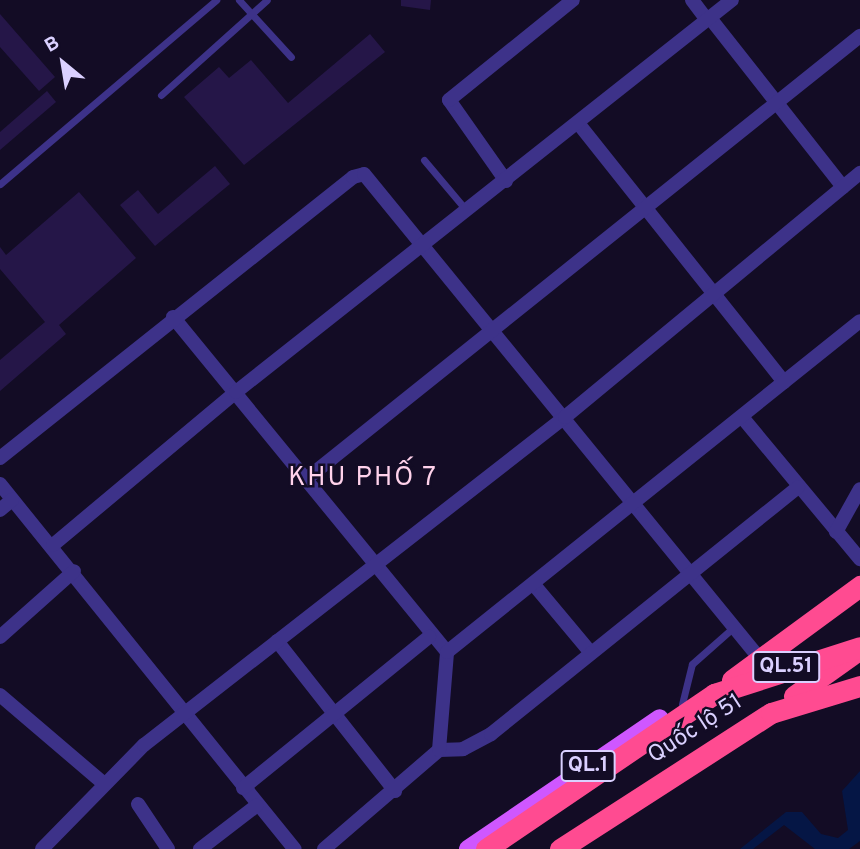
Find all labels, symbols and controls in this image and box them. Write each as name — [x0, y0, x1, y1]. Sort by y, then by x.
north arrow — [28, 28, 98, 98]
text: B — [41, 31, 64, 58]
district label: KHU PHỐ 7 — [289, 463, 437, 495]
road number: QL.51 — [751, 650, 821, 684]
street label: Quốc lộ 51 — [644, 689, 748, 771]
road number: QL.1 — [560, 748, 616, 784]

